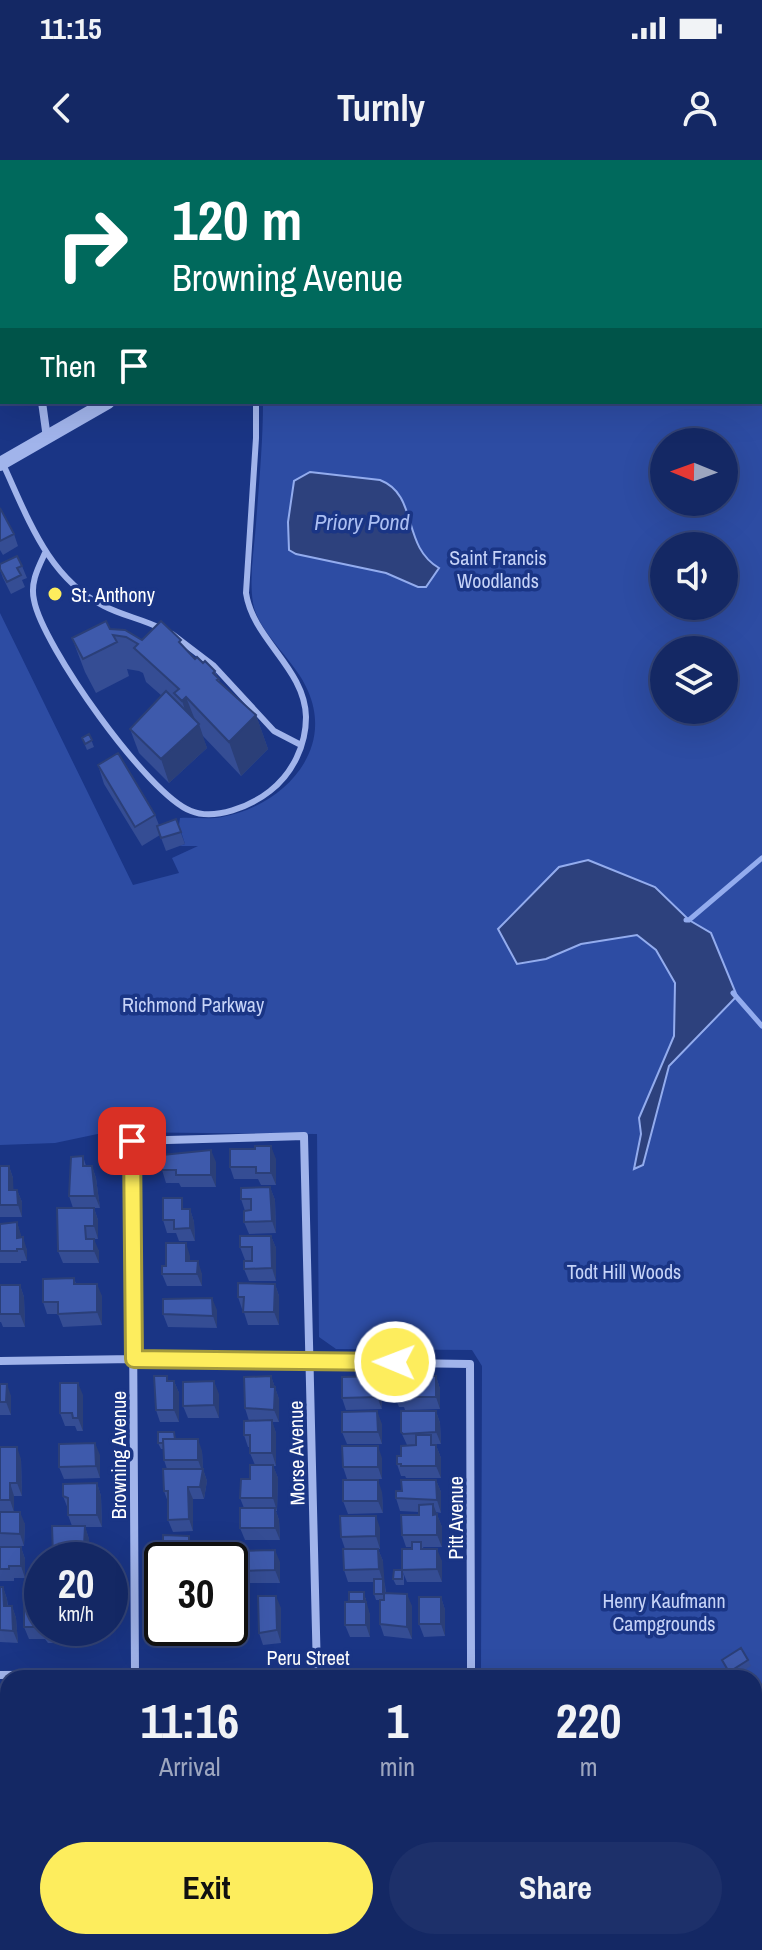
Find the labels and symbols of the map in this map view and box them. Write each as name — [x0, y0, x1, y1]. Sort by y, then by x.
north arrow — [650, 428, 738, 516]
water label: Priory Pond — [314, 507, 411, 537]
park label: Saint Francis Woodlands — [449, 544, 547, 594]
place label: St. Anthony — [71, 581, 156, 608]
marker: St. Anthony — [46, 585, 64, 603]
park label: Richmond Parkway — [122, 991, 265, 1018]
pin — [98, 1107, 166, 1175]
park label: Todt Hill Woods — [567, 1258, 681, 1285]
position arrow — [353, 1320, 437, 1404]
street label: Browning Avenue — [105, 1391, 132, 1519]
street label: Morse Avenue — [282, 1400, 310, 1506]
street label: Pitt Avenue — [442, 1476, 469, 1560]
speed limit sign: 30 — [144, 1542, 248, 1646]
park label: Henry Kaufmann Campgrounds — [602, 1587, 726, 1637]
street label: Peru Street — [267, 1644, 350, 1671]

